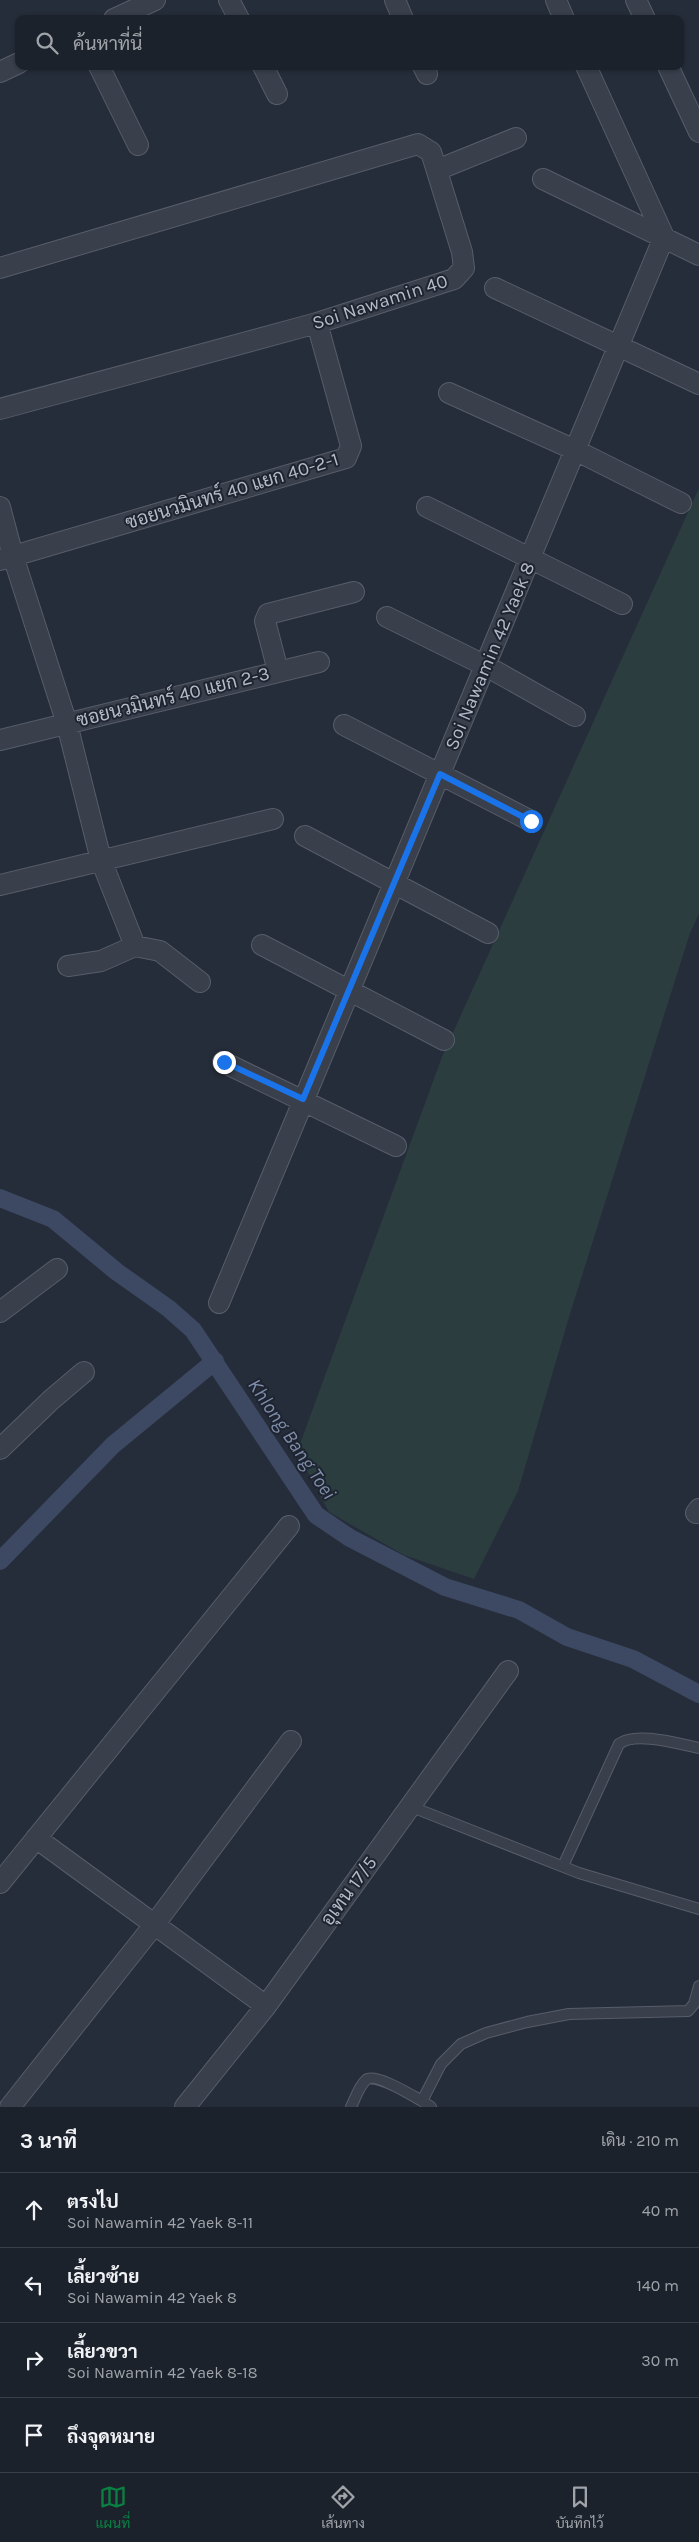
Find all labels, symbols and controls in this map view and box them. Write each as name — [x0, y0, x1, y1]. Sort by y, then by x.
search box — [15, 15, 684, 70]
icon: search — [33, 29, 61, 57]
text: ค้นหาที่นี่ — [73, 33, 142, 55]
street label: Soi Nawamin 40 — [310, 270, 450, 334]
street label: ซอยนวมินทร์ 40 แยก 40-2-1 — [122, 446, 341, 534]
street label: Soi Nawamin 42 Yaek 8 — [440, 559, 540, 753]
street label: ซอยนวมินทร์ 40 แยก 2-3 — [74, 660, 272, 732]
route start — [520, 810, 543, 833]
route end — [213, 1051, 236, 1074]
water label: Khlong Bang Toei — [243, 1374, 341, 1504]
street label: อุเทน 17/5 — [317, 1852, 382, 1931]
text: 3 นาที — [20, 2129, 77, 2153]
text: เดิน · 210 m — [601, 2131, 679, 2150]
text: ตรงไป — [67, 2191, 119, 2213]
icon: ahead — [20, 2196, 48, 2224]
text: 40 m — [642, 2201, 679, 2220]
text: Soi Nawamin 42 Yaek 8-11 — [67, 2213, 253, 2232]
text: เลี้ยวซ้าย — [67, 2266, 139, 2288]
icon: left — [20, 2271, 48, 2299]
text: 140 m — [637, 2276, 679, 2295]
text: Soi Nawamin 42 Yaek 8 — [67, 2288, 237, 2307]
text: เลี้ยวขวา — [67, 2341, 138, 2363]
icon: right — [20, 2346, 48, 2374]
text: 30 m — [641, 2351, 679, 2370]
text: Soi Nawamin 42 Yaek 8-18 — [67, 2363, 258, 2382]
icon: arrive — [20, 2421, 48, 2449]
text: ถึงจุดหมาย — [67, 2426, 155, 2448]
tab: แผนที่ — [95, 2483, 130, 2532]
tab: เส้นทาง — [321, 2483, 365, 2532]
tab: บันทึกไว้ — [556, 2483, 604, 2532]

